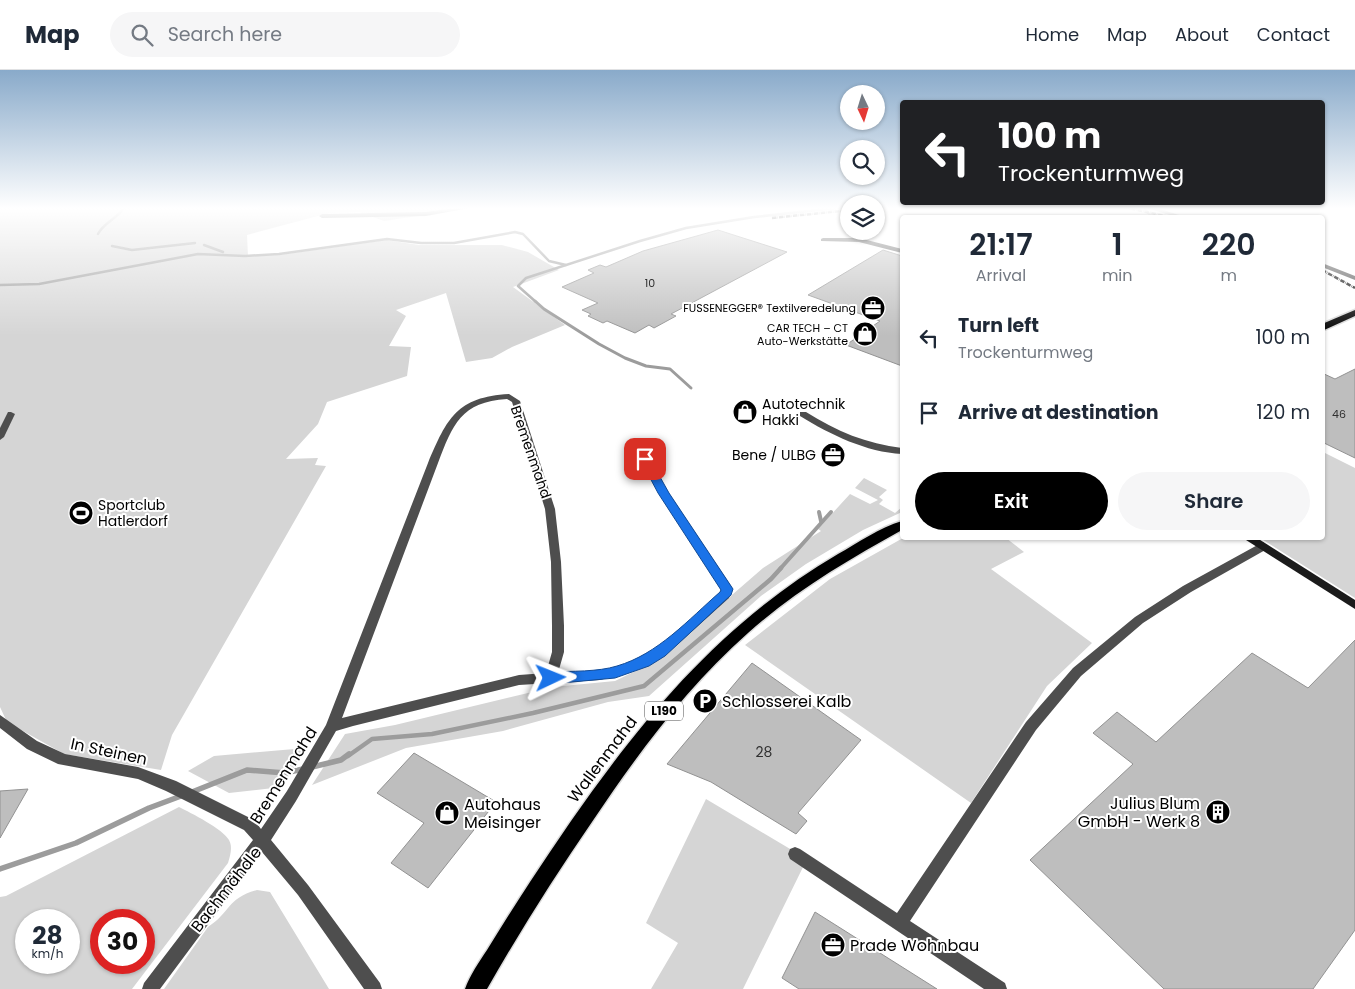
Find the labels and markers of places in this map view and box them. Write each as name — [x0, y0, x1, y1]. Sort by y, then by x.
office icon: FUSSENEGGER® Textilveredelung — [860, 295, 886, 321]
place label: FUSSENEGGER® Textilveredelung — [683, 300, 856, 316]
place label: CAR TECH – CT Auto-Werkstätte — [757, 320, 848, 349]
shop icon: CAR TECH – CT Auto-Werkstätte — [852, 321, 878, 347]
place label: Autotechnik Hakki — [762, 394, 846, 430]
shop icon: Autotechnik Hakki — [732, 399, 758, 425]
pin — [624, 438, 666, 480]
office icon: Bene / ULBG — [820, 442, 846, 468]
place label: Bene / ULBG — [732, 445, 816, 465]
place label: Sportclub Hatlerdorf — [98, 495, 168, 531]
sports icon: Sportclub Hatlerdorf — [68, 500, 94, 526]
parking icon: Schlosserei Kalb — [692, 688, 718, 714]
place label: Schlosserei Kalb — [722, 690, 852, 713]
place label: Julius Blum GmbH - Werk 8 — [1078, 792, 1200, 833]
place label: Autohaus Meisinger — [464, 793, 541, 834]
building icon: Julius Blum GmbH - Werk 8 — [1205, 799, 1231, 825]
shop icon: Autohaus Meisinger — [434, 800, 460, 826]
office icon: Prade Wohnbau — [820, 932, 846, 958]
place label: Prade Wohnbau — [850, 934, 979, 957]

